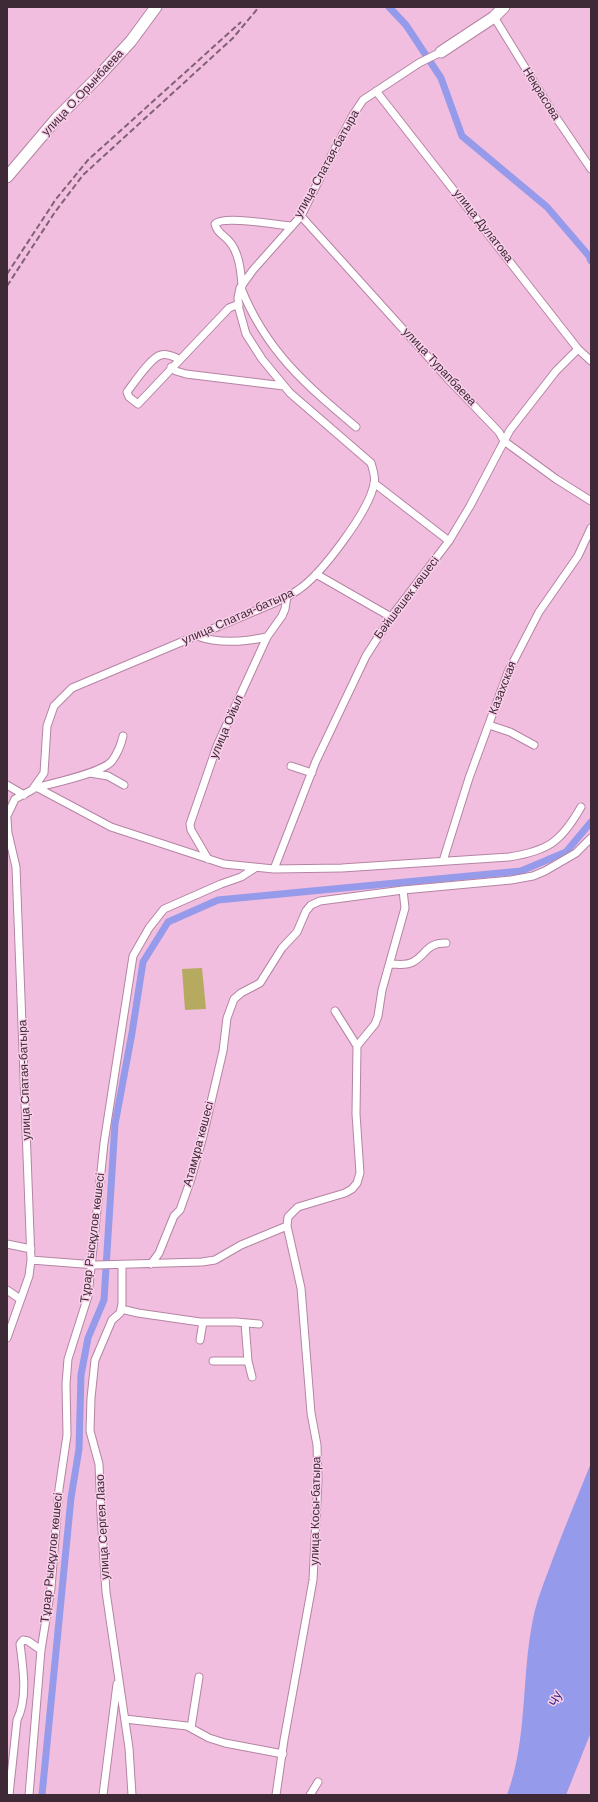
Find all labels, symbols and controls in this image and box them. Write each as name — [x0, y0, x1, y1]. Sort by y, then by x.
street label: улица О.Орынбаева — [39, 47, 127, 139]
street label: Некрасова — [519, 65, 563, 123]
street label: улица Спатая-батыра — [291, 108, 363, 220]
street label: улица Дулатова — [450, 187, 516, 265]
street label: улица Турапбаева — [399, 325, 479, 409]
street label: Бәйшешек көшесі — [371, 554, 443, 642]
street label: улица Спатая-батыра — [180, 586, 296, 648]
street label: Казахская — [486, 659, 520, 717]
street label: улица Ойыл — [207, 693, 247, 761]
street label: улица Спатая-батыра — [16, 1019, 34, 1141]
street label: Атамұра көшесі — [181, 1100, 217, 1188]
street label: Тұрар Рысқұлов көшесі — [78, 1172, 108, 1304]
street label: улица Косы-батыра — [308, 1456, 324, 1566]
street label: улица Сергея Лазо — [93, 1474, 113, 1580]
street label: Тұрар Рысқұлов көшесі — [38, 1492, 66, 1624]
water label: Чу — [546, 1689, 566, 1709]

